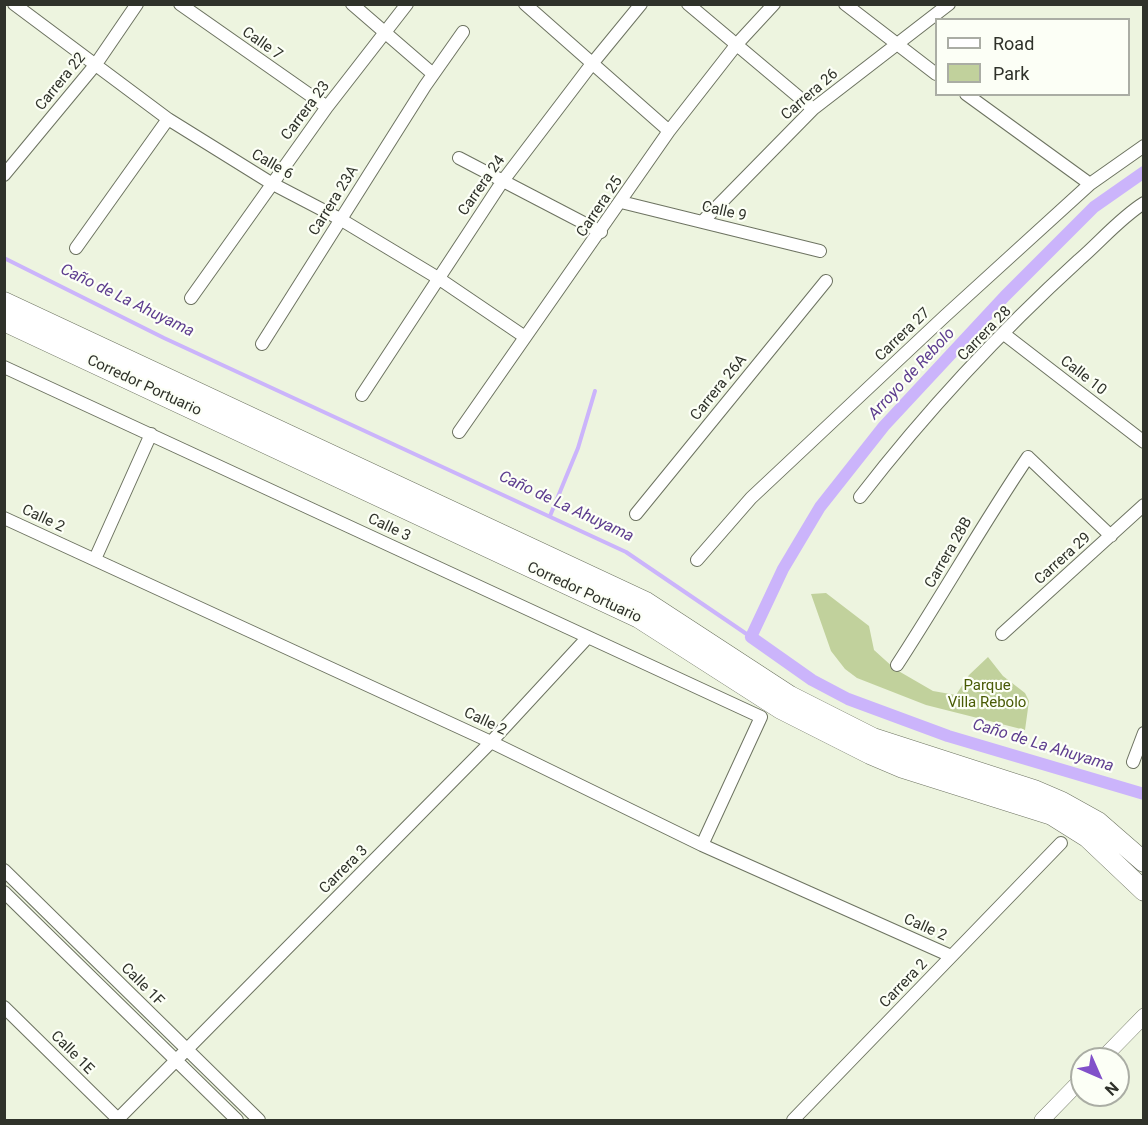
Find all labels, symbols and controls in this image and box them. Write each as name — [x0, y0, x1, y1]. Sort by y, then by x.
legend — [935, 18, 1130, 96]
street label: Calle 7 — [238, 24, 286, 64]
text: Road — [993, 33, 1034, 54]
street label: Carrera 22 — [32, 49, 90, 115]
text: Park — [993, 63, 1029, 84]
street label: Carrera 26 — [778, 65, 842, 125]
street label: Carrera 23 — [278, 78, 334, 144]
street label: Calle 6 — [248, 146, 296, 184]
street label: Carrera 24 — [455, 152, 509, 220]
street label: Carrera 23A — [305, 163, 363, 239]
street label: Carrera 25 — [573, 173, 627, 241]
street label: Calle 9 — [700, 198, 748, 226]
water label: Caño de La Ahuyama — [57, 260, 197, 342]
street label: Carrera 28 — [954, 303, 1016, 365]
street label: Carrera 27 — [872, 304, 934, 366]
water label: Arroyo de Rebolo — [865, 324, 959, 424]
street label: Corredor Portuario — [84, 352, 204, 420]
street label: Carrera 26A — [687, 352, 751, 424]
street label: Calle 10 — [1056, 352, 1110, 400]
water label: Caño de La Ahuyama — [496, 467, 636, 547]
street label: Calle 2 — [19, 501, 67, 537]
street label: Calle 3 — [365, 510, 413, 546]
street label: Carrera 28B — [922, 514, 976, 592]
street label: Carrera 29 — [1031, 529, 1095, 589]
street label: Corredor Portuario — [524, 559, 644, 627]
park label: Parque Villa Rebolo — [948, 677, 1026, 712]
street label: Calle 2 — [461, 704, 509, 740]
water label: Caño de La Ahuyama — [970, 715, 1116, 777]
street label: Carrera 3 — [316, 842, 372, 898]
street label: Calle 2 — [901, 911, 949, 945]
street label: Carrera 2 — [876, 956, 932, 1012]
street label: Calle 1F — [117, 960, 167, 1010]
street label: Calle 1E — [47, 1028, 97, 1078]
north arrow — [1070, 1047, 1130, 1107]
text: N — [1101, 1078, 1122, 1099]

